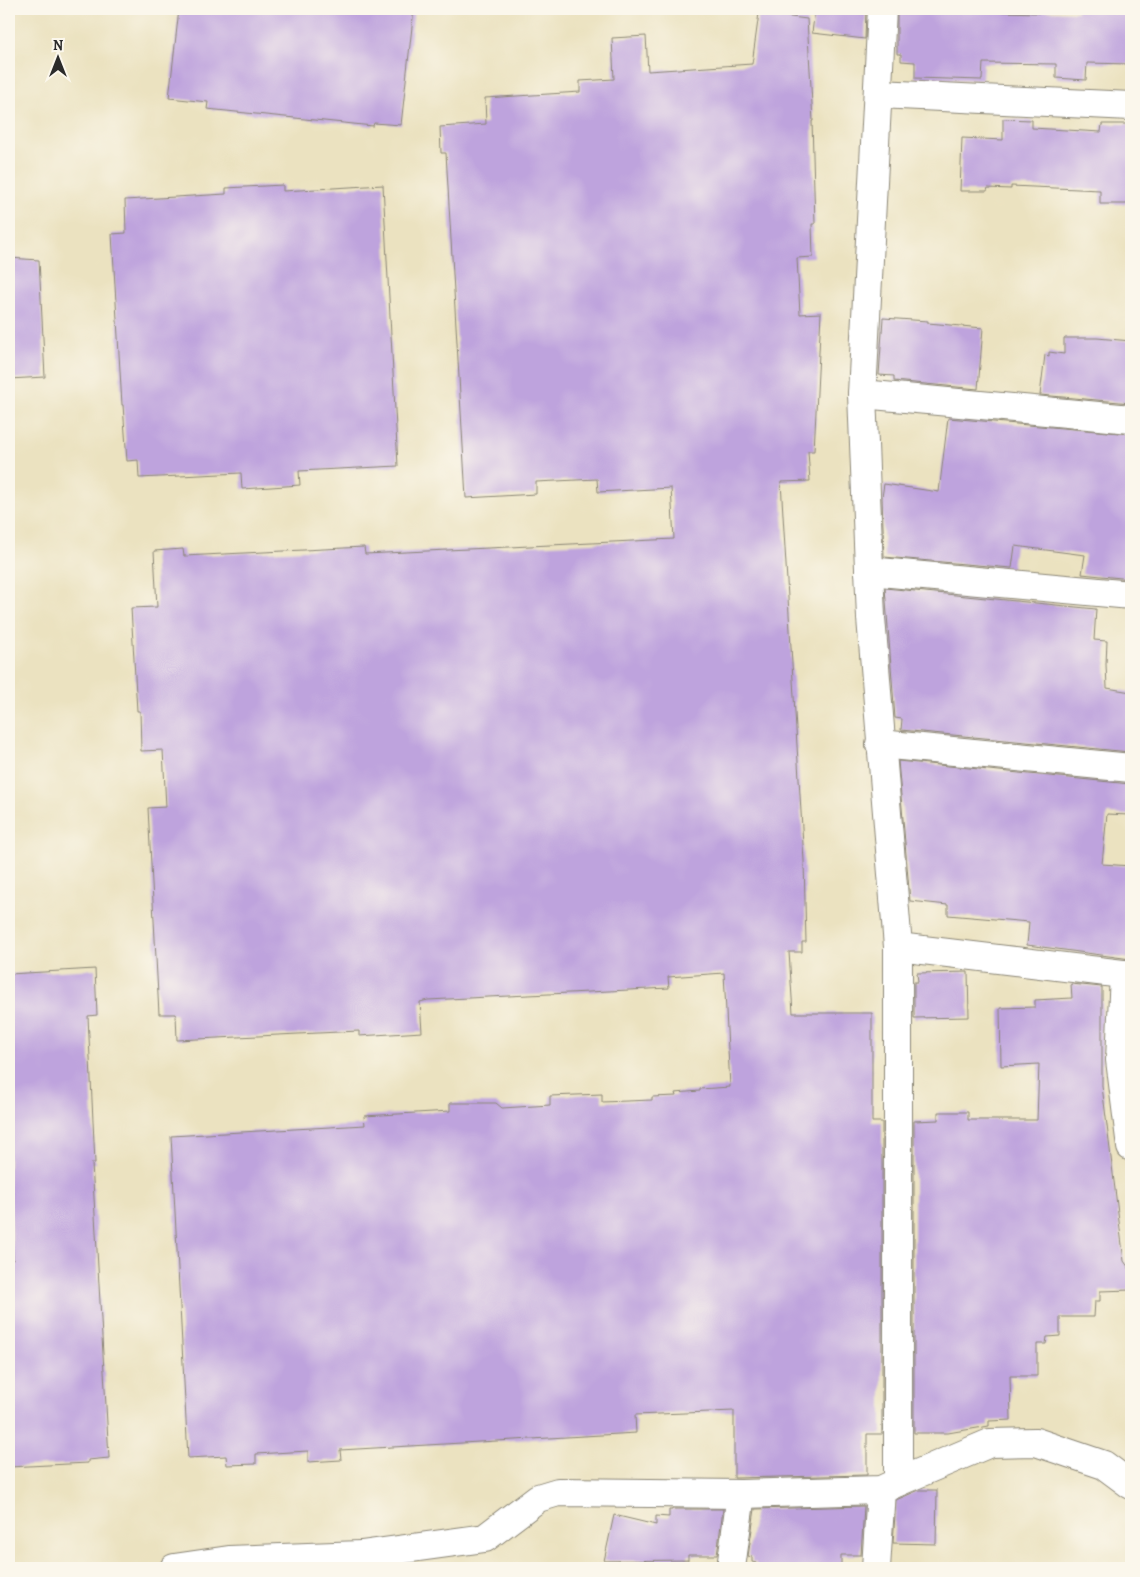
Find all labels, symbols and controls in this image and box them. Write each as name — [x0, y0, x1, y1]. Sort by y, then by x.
north arrow — [32, 32, 82, 82]
text: N — [53, 36, 63, 55]

